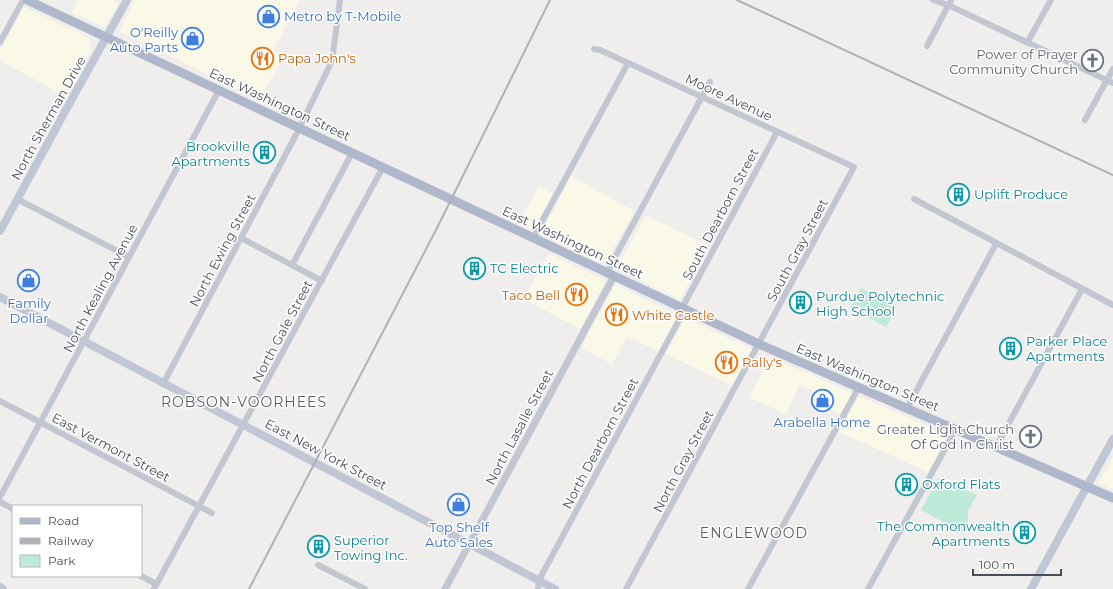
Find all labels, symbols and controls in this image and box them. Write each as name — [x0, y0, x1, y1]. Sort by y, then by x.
shop icon: Metro by T-Mobile — [256, 3, 282, 29]
place label: Metro by T-Mobile — [284, 8, 402, 24]
place label: O'Reilly Auto Parts — [110, 24, 179, 55]
shop icon: O'Reilly Auto Parts — [180, 26, 206, 52]
restaurant icon: Papa John's — [250, 45, 276, 71]
place label: Power of Prayer Community Church — [949, 46, 1078, 77]
church icon: Power of Prayer Community Church — [1080, 48, 1106, 74]
place label: Papa John's — [278, 50, 356, 66]
street label: North Sherman Drive — [7, 53, 89, 183]
street label: East Washington Street — [207, 64, 353, 144]
street label: Moore Avenue — [683, 70, 775, 124]
place label: Brookville Apartments — [171, 138, 250, 169]
building icon: Brookville Apartments — [252, 140, 278, 166]
street label: South Dearborn Street — [678, 145, 762, 283]
building icon: Uplift Produce — [946, 181, 972, 207]
place label: Uplift Produce — [974, 186, 1068, 202]
street label: North Ewing Street — [185, 191, 259, 309]
street label: South Gray Street — [763, 196, 831, 304]
street label: East Washington Street — [500, 202, 646, 282]
street label: North Kealing Avenue — [59, 221, 141, 355]
building icon: TC Electric — [462, 255, 488, 281]
place label: TC Electric — [490, 260, 559, 276]
shop icon: Family Dollar — [16, 268, 42, 294]
street label: North Gale Street — [248, 277, 316, 385]
restaurant icon: Taco Bell — [563, 282, 589, 308]
place label: Taco Bell — [502, 287, 560, 303]
place label: Purdue Polytechnic High School — [816, 288, 944, 319]
building icon: Purdue Polytechnic High School — [788, 290, 814, 316]
place label: Family Dollar — [7, 295, 52, 326]
restaurant icon: White Castle — [603, 302, 629, 328]
place label: White Castle — [632, 307, 715, 323]
place label: Parker Place Apartments — [1026, 333, 1108, 364]
building icon: Parker Place Apartments — [998, 335, 1024, 361]
street label: East Washington Street — [794, 340, 942, 414]
restaurant icon: Rally's — [714, 349, 740, 375]
place label: Rally's — [742, 354, 782, 370]
street label: North Lasalle Street — [482, 367, 556, 487]
street label: North Dearborn Street — [559, 375, 641, 511]
shop icon: Arabella Home — [809, 387, 835, 413]
district label: ROBSON-VOORHEES — [161, 393, 327, 411]
street label: North Gray Street — [649, 407, 717, 515]
street label: East Vermont Street — [49, 409, 173, 485]
place label: Arabella Home — [774, 414, 871, 430]
street label: East New York Street — [262, 415, 390, 493]
place label: Greater Light Church Of God In Christ — [877, 421, 1014, 452]
church icon: Greater Light Church Of God In Christ — [1017, 423, 1043, 449]
building icon: Oxford Flats — [894, 471, 920, 497]
place label: Oxford Flats — [922, 476, 1000, 492]
shop icon: Top Shelf Auto Sales — [446, 492, 472, 518]
legend — [12, 505, 142, 577]
text: Road — [48, 513, 79, 528]
place label: The Commonwealth Apartments — [877, 518, 1010, 549]
place label: Top Shelf Auto Sales — [425, 519, 493, 550]
building icon: The Commonwealth Apartments — [1012, 520, 1038, 546]
district label: ENGLEWOOD — [700, 524, 808, 542]
place label: Superior Towing Inc. — [334, 532, 408, 563]
text: Railway — [48, 533, 94, 548]
building icon: Superior Towing Inc. — [306, 534, 332, 560]
scale bar — [973, 551, 1061, 577]
text: Park — [48, 553, 76, 568]
text: 100 m — [979, 557, 1015, 572]

